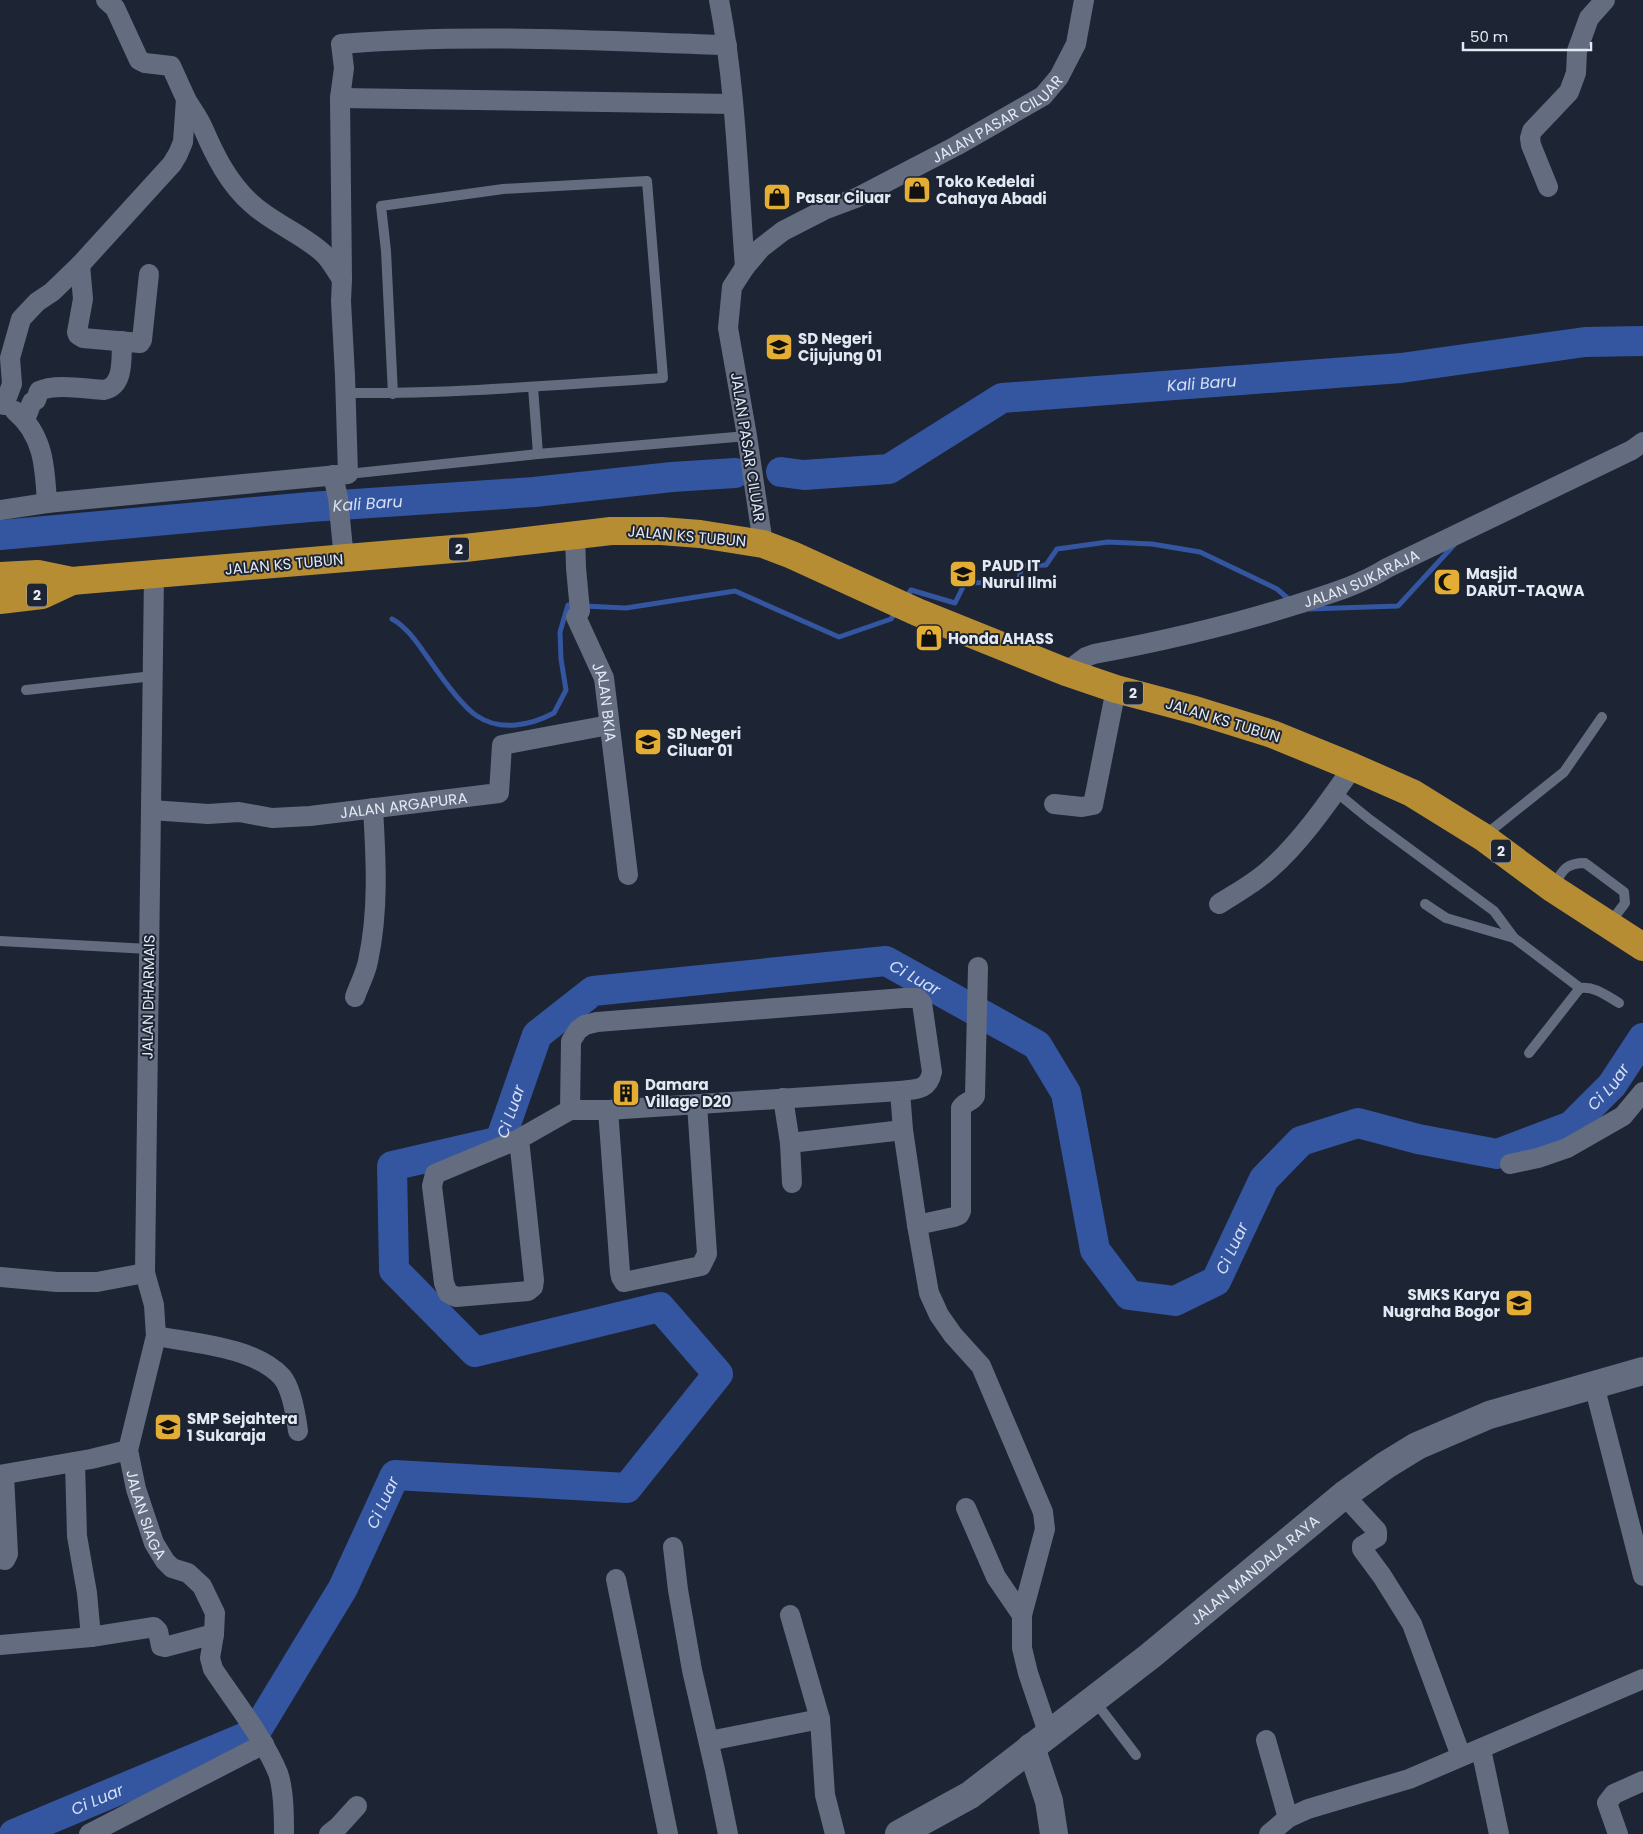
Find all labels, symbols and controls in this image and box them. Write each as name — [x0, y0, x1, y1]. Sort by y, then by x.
scale bar — [1463, 20, 1590, 52]
text: 50 m — [1470, 26, 1508, 47]
street label: JALAN PASAR CILUAR — [928, 70, 1067, 167]
place label: Toko Kedelai Cahaya Abadi — [936, 171, 1047, 209]
shop icon: Toko Kedelai Cahaya Abadi — [902, 175, 932, 205]
shop icon: Pasar Ciluar — [762, 182, 792, 212]
place label: Pasar Ciluar — [796, 187, 891, 208]
place label: SD Negeri Cijujung 01 — [798, 328, 882, 366]
school or university icon: SD Negeri Cijujung 01 — [764, 332, 794, 362]
water label: Kali Baru — [1166, 369, 1237, 397]
street label: JALAN PASAR CILUAR — [726, 371, 770, 523]
water label: Kali Baru — [332, 489, 403, 517]
street label: JALAN KS TUBUN — [627, 520, 747, 552]
road number: 2 — [449, 538, 469, 560]
street label: JALAN SUKARAJA — [1301, 544, 1423, 612]
street label: JALAN KS TUBUN — [224, 548, 344, 580]
place label: PAUD IT Nurul Ilmi — [982, 555, 1057, 593]
school or university icon: PAUD IT Nurul Ilmi — [948, 559, 978, 589]
place label: Masjid DARUT-TAQWA — [1466, 563, 1584, 601]
mosque icon: Masjid DARUT-TAQWA — [1432, 567, 1462, 597]
road number: 2 — [27, 584, 47, 606]
shop icon: Honda AHASS — [914, 623, 944, 653]
place label: Honda AHASS — [948, 628, 1054, 649]
street label: JALAN BKIA — [587, 658, 622, 743]
road number: 2 — [1123, 681, 1143, 704]
street label: JALAN KS TUBUN — [1163, 693, 1283, 747]
place label: SD Negeri Ciluar 01 — [667, 723, 741, 761]
school or university icon: SD Negeri Ciluar 01 — [633, 727, 663, 757]
street label: JALAN ARGAPURA — [339, 786, 468, 823]
road number: 2 — [1491, 839, 1511, 862]
street label: JALAN DHARMAIS — [136, 934, 160, 1060]
water label: Ci Luar — [885, 954, 946, 1001]
water label: Ci Luar — [1582, 1058, 1635, 1115]
place label: Damara Village D20 — [645, 1074, 731, 1112]
building icon: Damara Village D20 — [611, 1078, 641, 1108]
water label: Ci Luar — [490, 1081, 531, 1141]
water label: Ci Luar — [1209, 1217, 1254, 1278]
place label: SMKS Karya Nugraha Bogor — [1383, 1284, 1501, 1322]
school or university icon: SMKS Karya Nugraha Bogor — [1504, 1288, 1534, 1318]
place label: SMP Sejahtera 1 Sukaraja — [187, 1408, 298, 1446]
school or university icon: SMP Sejahtera 1 Sukaraja — [153, 1412, 183, 1442]
street label: JALAN SIAGA — [122, 1468, 172, 1563]
water label: Ci Luar — [360, 1472, 405, 1532]
street label: JALAN MANDALA RAYA — [1185, 1510, 1323, 1629]
water label: Ci Luar — [67, 1778, 128, 1820]

